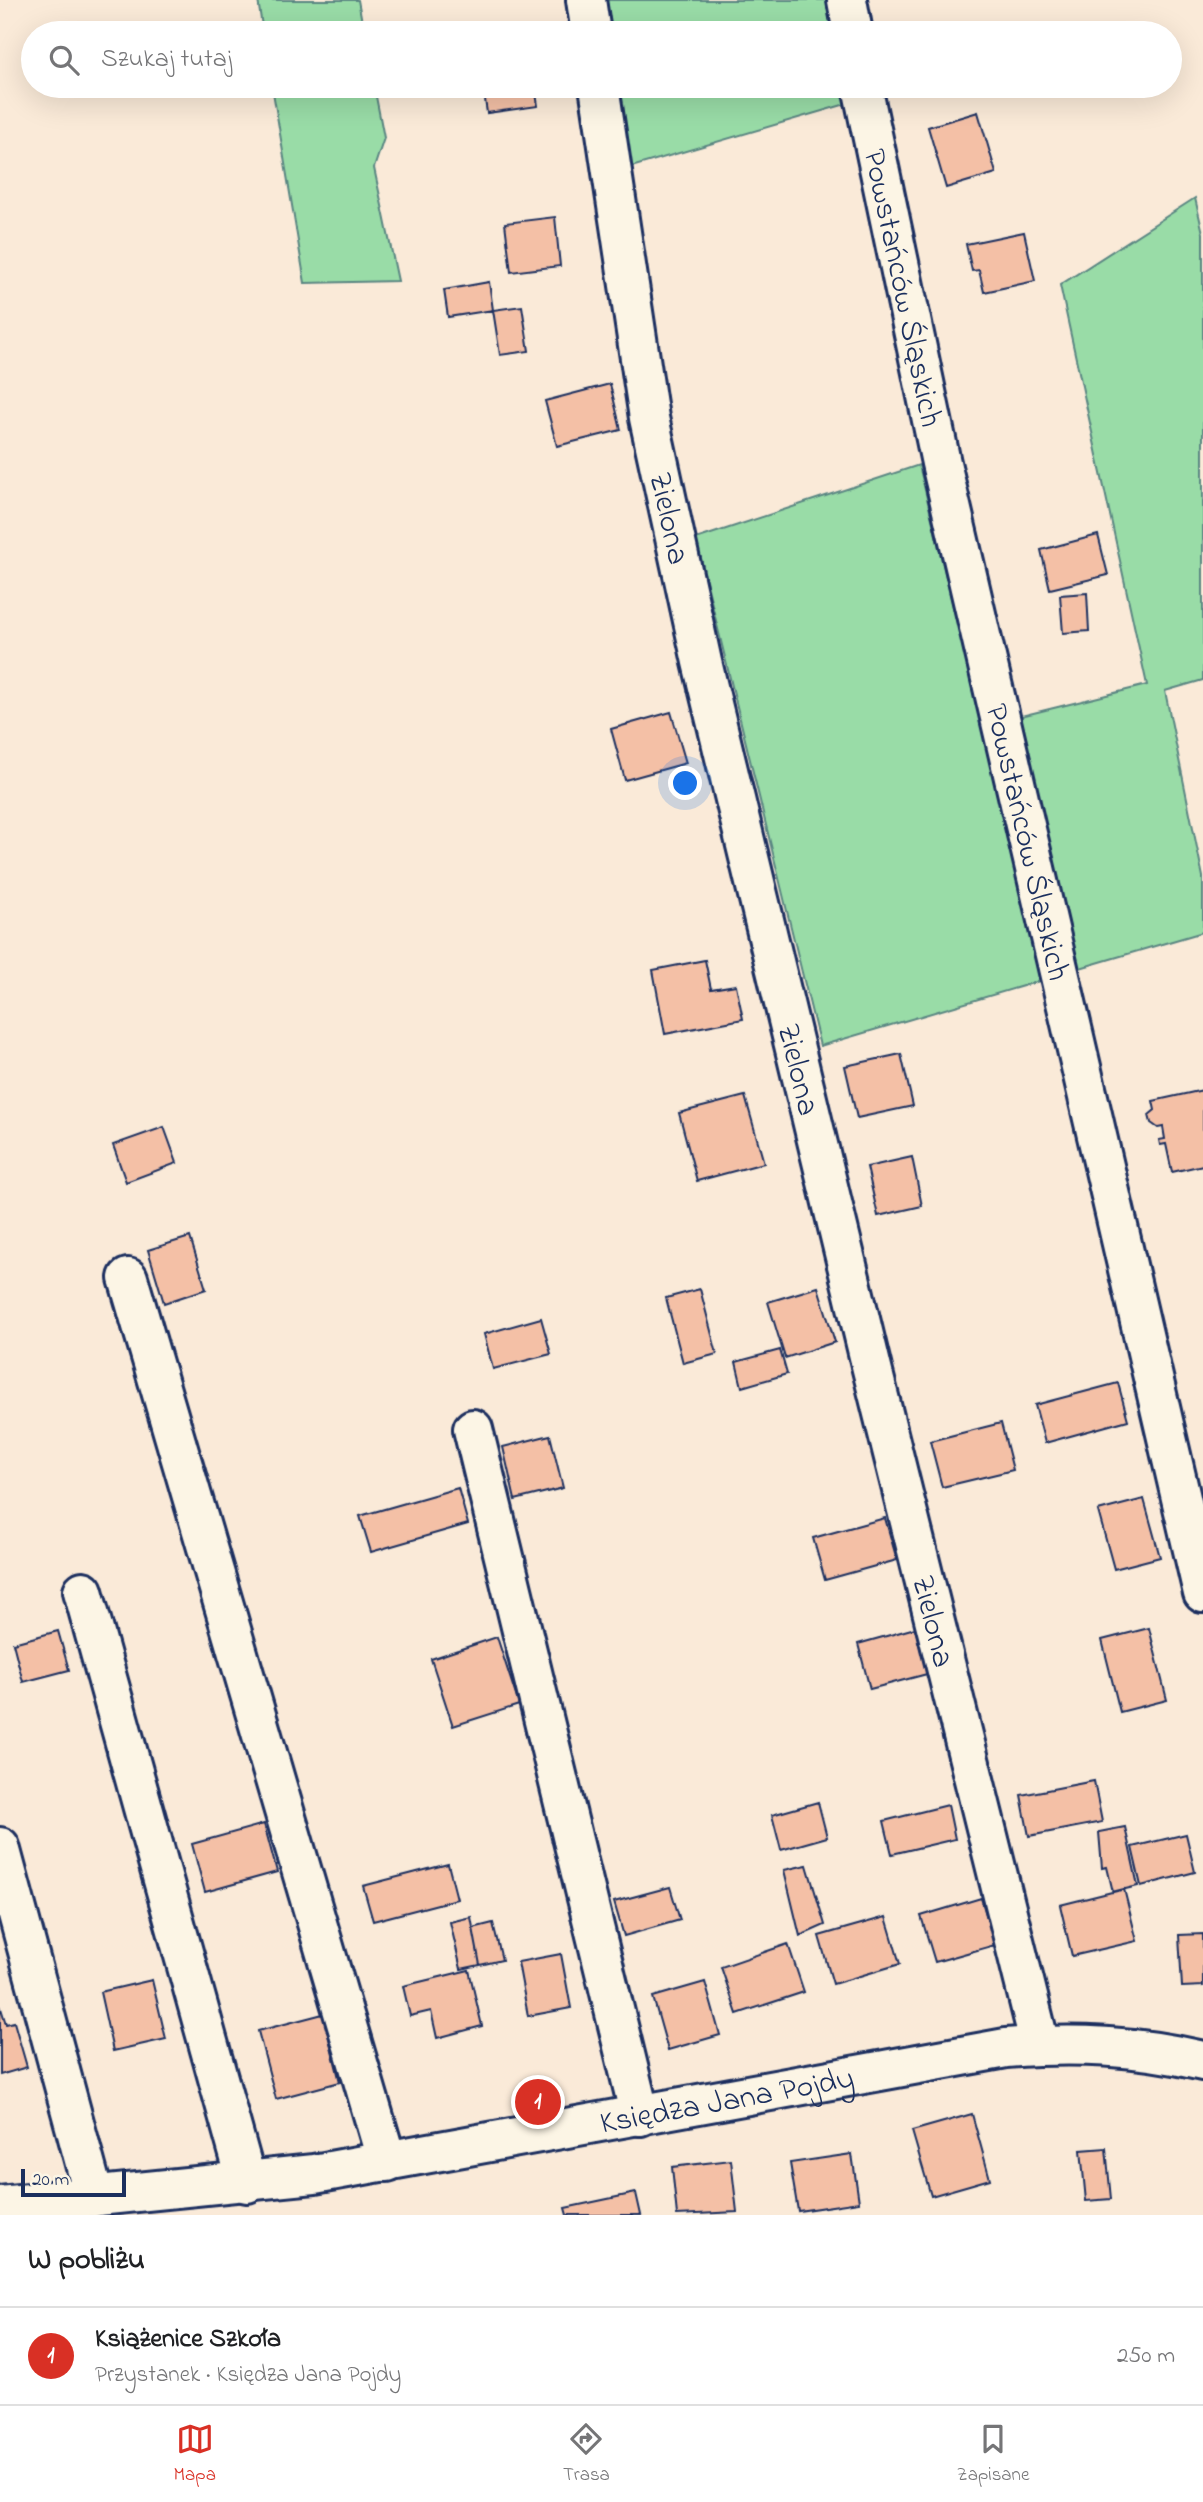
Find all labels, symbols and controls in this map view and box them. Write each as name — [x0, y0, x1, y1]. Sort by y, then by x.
search box — [21, 21, 1182, 98]
icon: search — [45, 41, 83, 79]
text: Szukaj tutaj — [101, 41, 232, 79]
street label: Powstańców Śląskich — [849, 145, 953, 432]
street label: Zielona — [634, 468, 700, 569]
street label: Powstańców Śląskich — [971, 699, 1080, 986]
your location — [668, 766, 702, 800]
street label: Zielona — [763, 1019, 830, 1121]
street label: Zielona — [897, 1571, 965, 1673]
street label: Księdza Jana Pojdy — [596, 2056, 858, 2148]
pin: 1 — [515, 2076, 561, 2128]
scale bar — [21, 2166, 126, 2198]
text: 20 m — [32, 2167, 69, 2194]
text: W pobliżu — [28, 2239, 145, 2283]
text: Książenice Szkoła — [95, 2321, 281, 2359]
text: 1 — [47, 2340, 55, 2373]
text: 250 m — [1117, 2340, 1175, 2373]
text: Przystanek · Księdza Jana Pojdy — [95, 2359, 401, 2392]
tab: Mapa — [174, 2420, 216, 2489]
tab: Trasa — [563, 2420, 610, 2489]
tab: Zapisane — [957, 2420, 1029, 2489]

